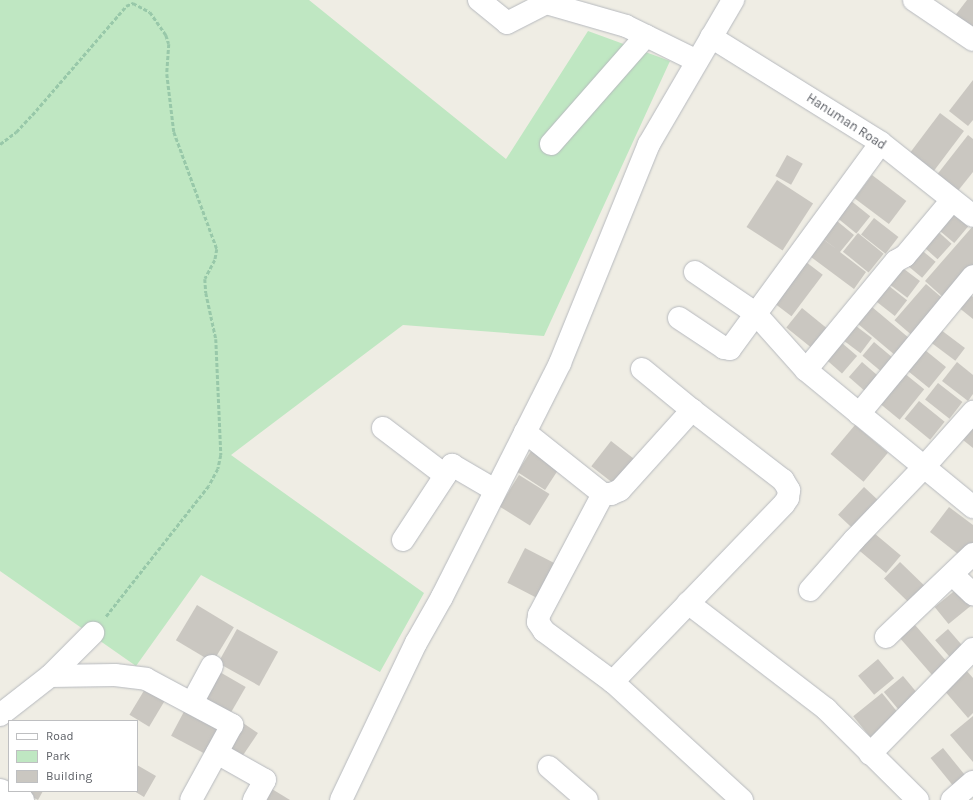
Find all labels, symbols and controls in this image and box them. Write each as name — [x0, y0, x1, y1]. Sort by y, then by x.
street label: Hanuman Road — [803, 90, 889, 154]
legend — [8, 720, 138, 792]
text: Road — [46, 729, 74, 743]
text: Park — [46, 749, 70, 763]
text: Building — [46, 769, 92, 783]

